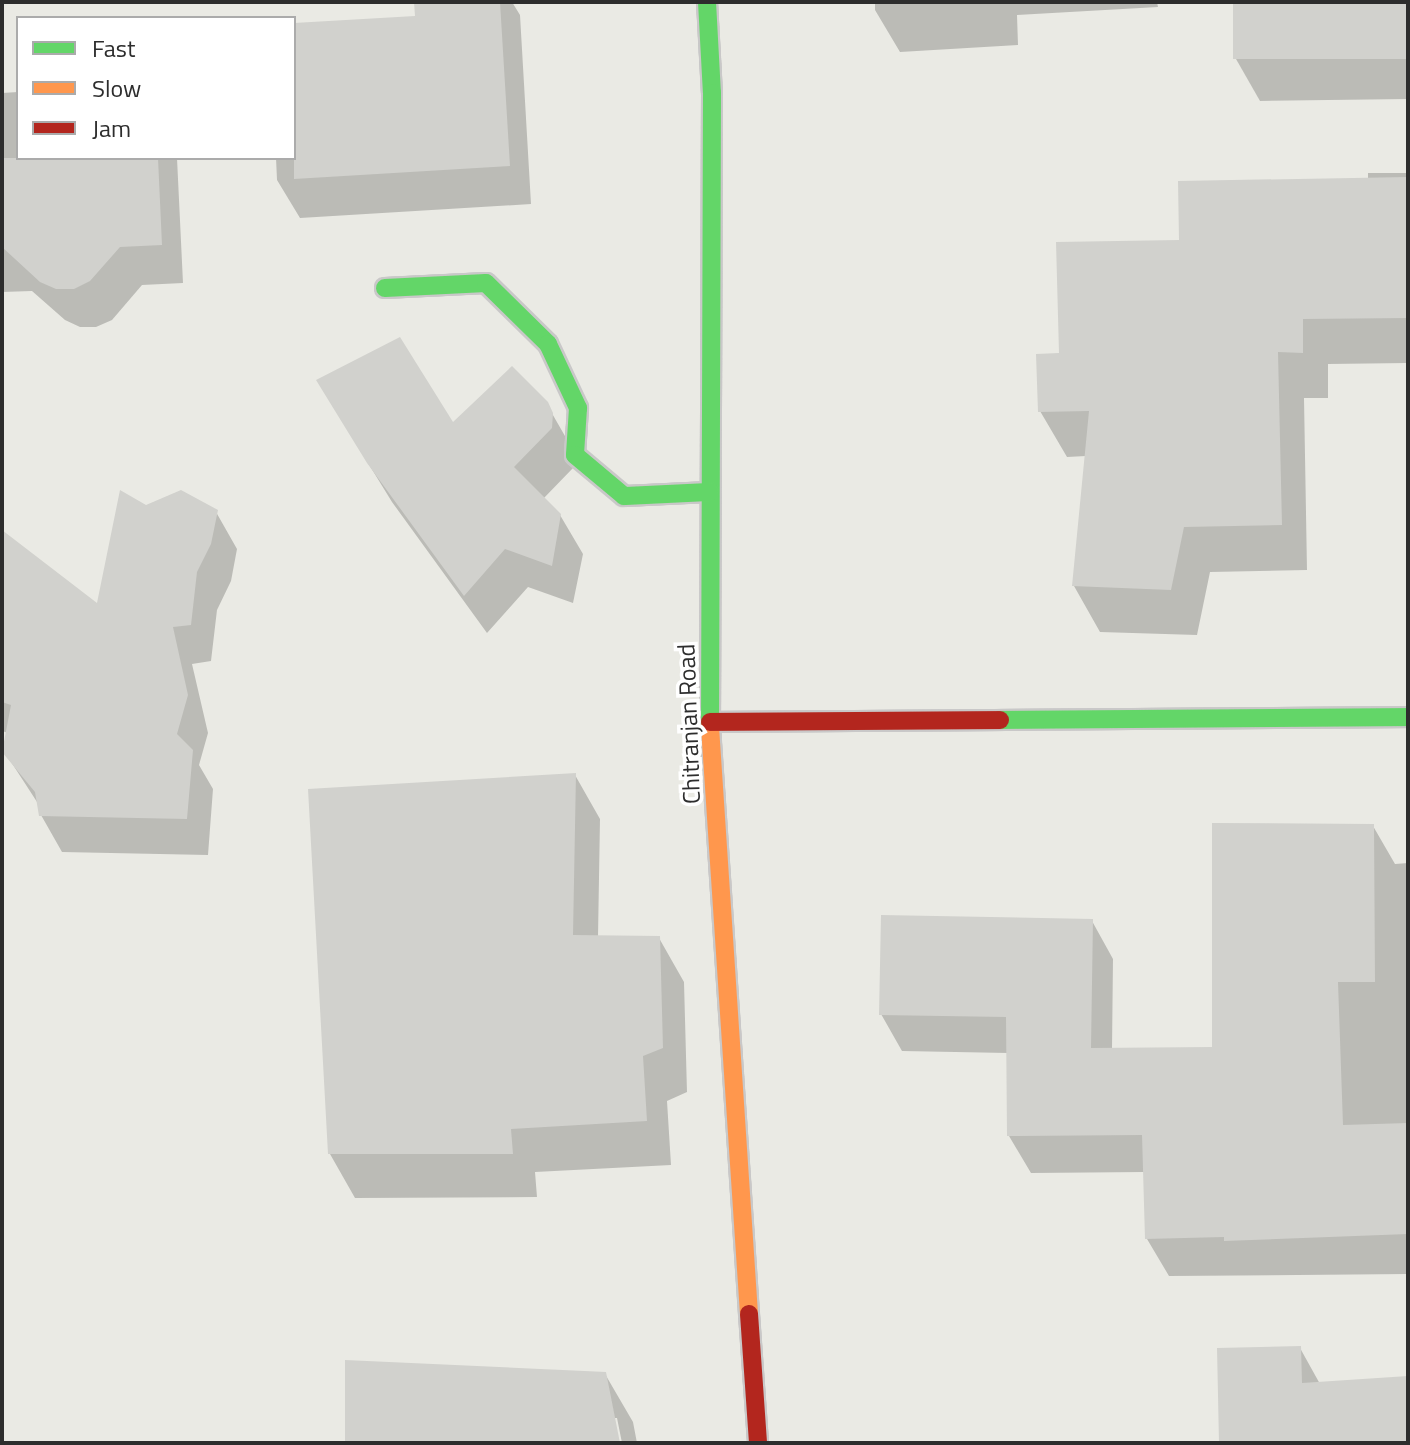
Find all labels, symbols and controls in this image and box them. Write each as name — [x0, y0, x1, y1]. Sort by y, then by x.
legend — [16, 16, 296, 160]
text: Fast — [92, 30, 135, 66]
text: Slow — [92, 70, 141, 106]
text: Jam — [92, 110, 131, 146]
street label: Chitranjan Road — [672, 643, 706, 805]

